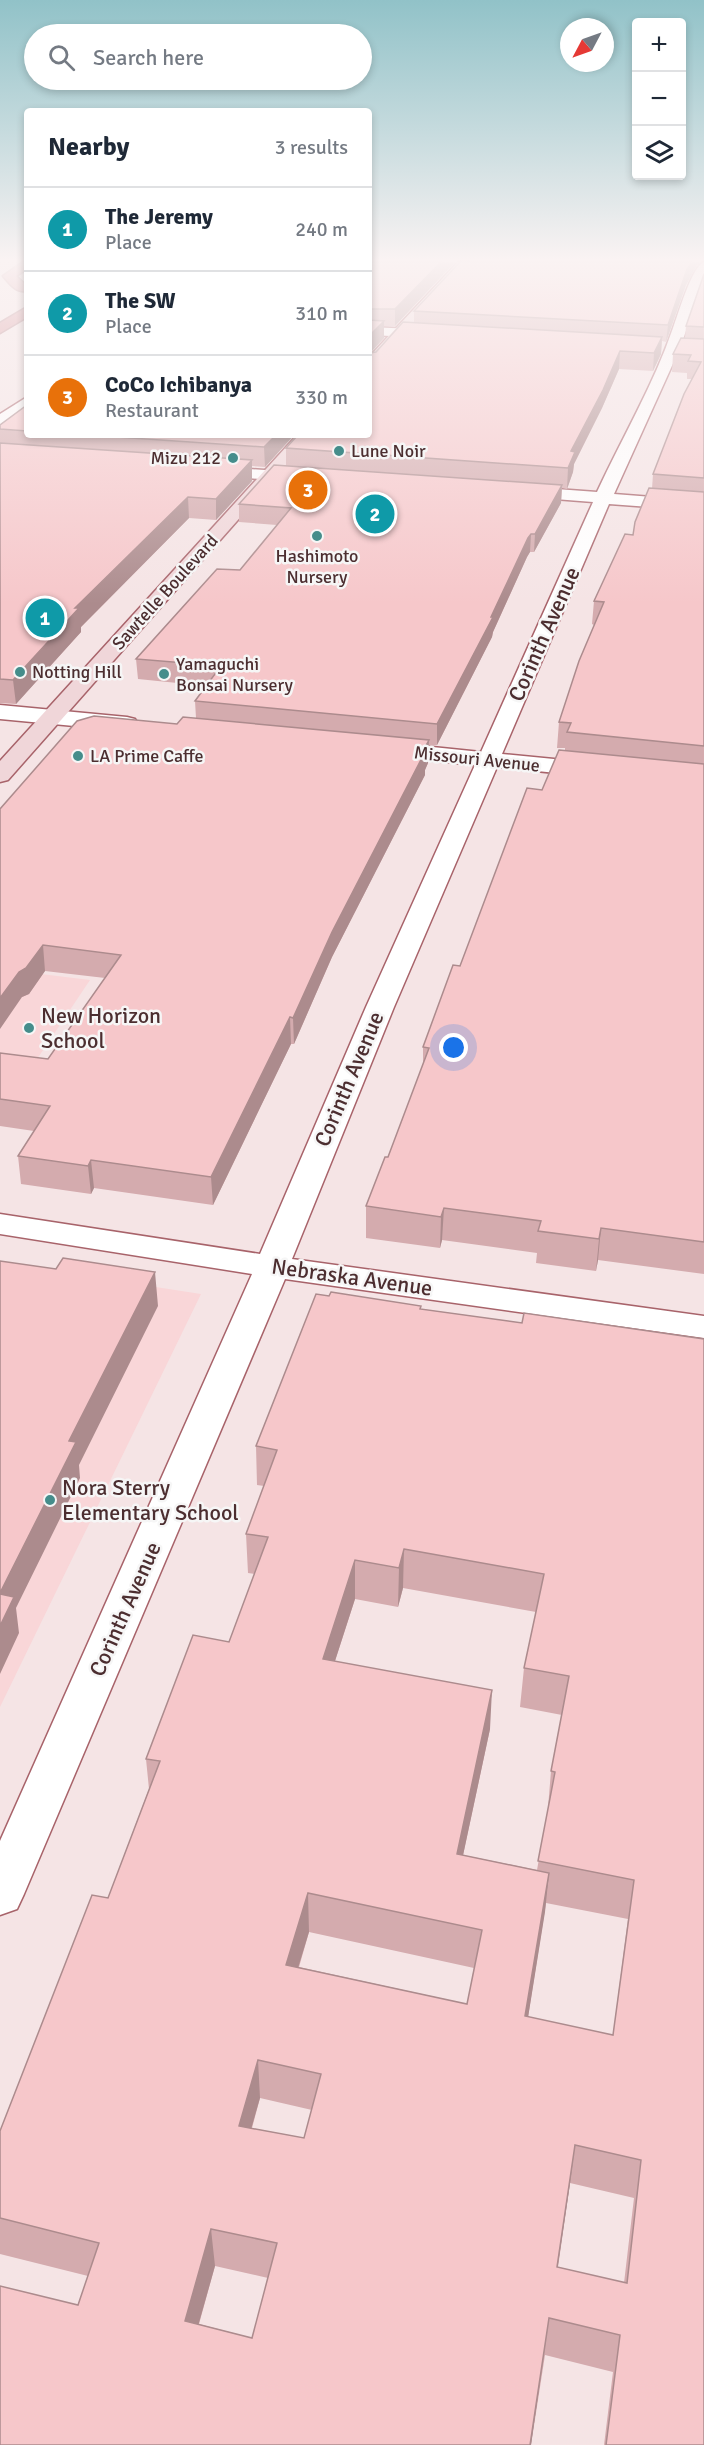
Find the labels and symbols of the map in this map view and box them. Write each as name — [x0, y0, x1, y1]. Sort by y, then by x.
north arrow — [560, 18, 614, 72]
place label: Lune Noir — [351, 440, 426, 462]
marker: Lune Noir — [332, 444, 346, 458]
place label: Mizu 212 — [151, 447, 221, 469]
marker: Mizu 212 — [226, 451, 240, 465]
pin: 3 — [288, 468, 328, 512]
pin: 2 — [356, 492, 394, 536]
marker: Hashimoto Nursery — [310, 529, 324, 543]
street label: Sawtelle Boulevard — [107, 530, 223, 654]
place label: Hashimoto Nursery — [276, 545, 358, 588]
street label: Corinth Avenue — [502, 563, 586, 705]
pin: 1 — [26, 596, 64, 640]
place label: Yamaguchi Bonsai Nursery — [176, 653, 294, 696]
place label: Notting Hill — [32, 661, 122, 683]
marker: Notting Hill — [13, 665, 27, 679]
marker: Yamaguchi Bonsai Nursery — [157, 667, 171, 681]
street label: Missouri Avenue — [413, 741, 541, 777]
place label: LA Prime Caffe — [90, 745, 203, 767]
marker: LA Prime Caffe — [71, 749, 85, 763]
place label: New Horizon School — [41, 1002, 161, 1054]
street label: Corinth Avenue — [308, 1007, 390, 1151]
marker: New Horizon School — [22, 1021, 36, 1035]
your location — [439, 1033, 468, 1062]
street label: Nebraska Avenue — [270, 1252, 434, 1302]
place label: Nora Sterry Elementary School — [62, 1474, 239, 1526]
marker: Nora Sterry Elementary School — [43, 1493, 57, 1507]
street label: Corinth Avenue — [83, 1538, 167, 1680]

